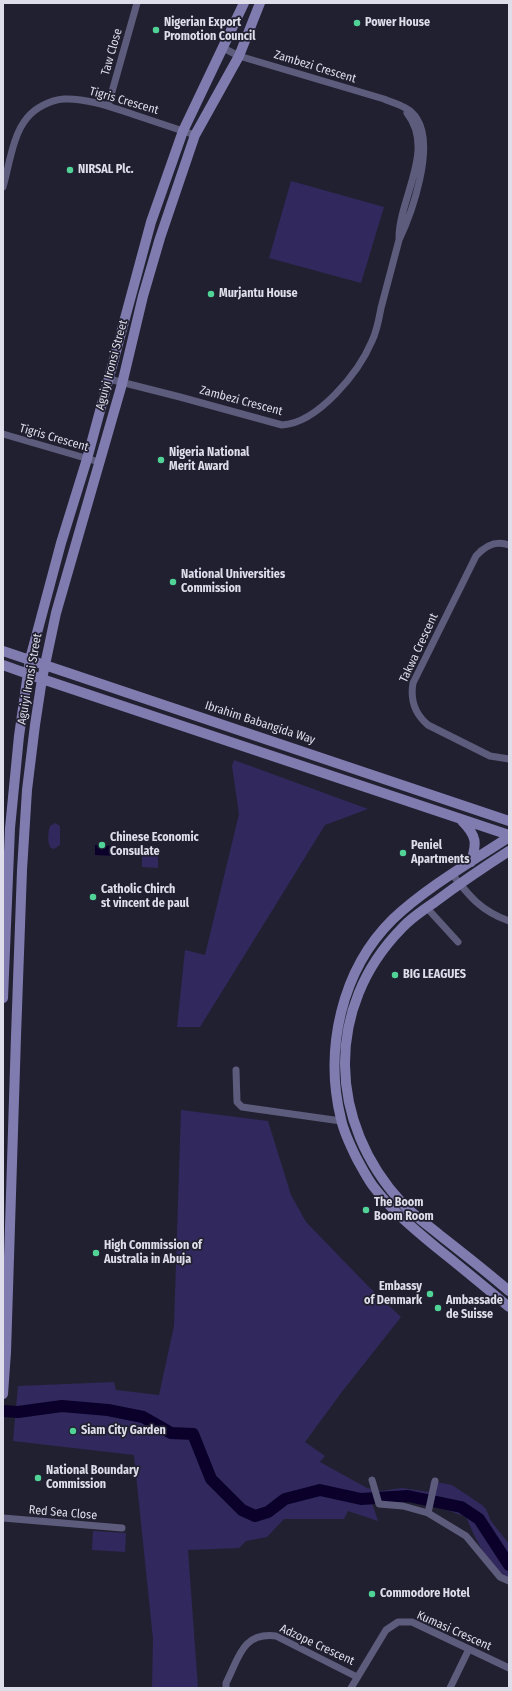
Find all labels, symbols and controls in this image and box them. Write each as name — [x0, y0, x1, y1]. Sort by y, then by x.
place label: Nigerian Export Promotion Council — [164, 16, 255, 44]
place label: Power House — [365, 16, 430, 30]
marker: Power House — [352, 18, 362, 28]
marker: Nigerian Export Promotion Council — [151, 25, 161, 35]
street label: Taw Close — [98, 27, 126, 77]
street label: Zambezi Crescent — [272, 48, 358, 86]
street label: Tigris Crescent — [88, 84, 160, 118]
place label: NIRSAL Plc. — [78, 163, 134, 177]
marker: NIRSAL Plc. — [65, 165, 75, 175]
place label: Murjantu House — [219, 287, 298, 301]
marker: Murjantu House — [206, 289, 216, 299]
street label: Aguiyi Ironsi Street — [93, 318, 131, 412]
street label: Zambezi Crescent — [198, 383, 284, 419]
street label: Tigris Crescent — [18, 421, 90, 455]
place label: Nigeria National Merit Award — [169, 446, 249, 474]
marker: Nigeria National Merit Award — [156, 455, 166, 465]
place label: National Universities Commission — [181, 568, 285, 596]
marker: National Universities Commission — [168, 577, 178, 587]
street label: Takwa Crescent — [397, 611, 441, 685]
street label: Aguiyi Ironsi Street — [15, 632, 45, 726]
street label: Ibrahim Babangida Way — [203, 698, 317, 748]
place label: Chinese Economic Consulate — [110, 831, 199, 859]
place label: Peniel Apartments — [411, 839, 470, 867]
marker: Chinese Economic Consulate — [97, 840, 107, 850]
marker: Peniel Apartments — [398, 848, 408, 858]
place label: Catholic Chirch st vincent de paul — [101, 883, 189, 911]
marker: Catholic Chirch st vincent de paul — [88, 892, 98, 902]
place label: BIG LEAGUES — [403, 968, 466, 982]
marker: BIG LEAGUES — [390, 970, 400, 980]
place label: The Boom Boom Room — [374, 1196, 434, 1224]
marker: The Boom Boom Room — [361, 1205, 371, 1215]
place label: High Commission of Australia in Abuja — [104, 1239, 202, 1267]
marker: High Commission of Australia in Abuja — [91, 1248, 101, 1258]
place label: Embassy of Denmark — [364, 1280, 422, 1308]
marker: Embassy of Denmark — [425, 1289, 435, 1299]
place label: Ambassade de Suisse — [446, 1294, 503, 1322]
marker: Ambassade de Suisse — [433, 1303, 443, 1313]
place label: Siam City Garden — [81, 1424, 166, 1438]
marker: Siam City Garden — [68, 1426, 78, 1436]
place label: National Boundary Commission — [46, 1464, 139, 1492]
marker: National Boundary Commission — [33, 1473, 43, 1483]
street label: Red Sea Close — [28, 1503, 98, 1523]
place label: Commodore Hotel — [380, 1587, 470, 1601]
marker: Commodore Hotel — [367, 1589, 377, 1599]
street label: Kumasi Crescent — [414, 1608, 494, 1654]
street label: Adzope Crescent — [277, 1621, 357, 1669]

